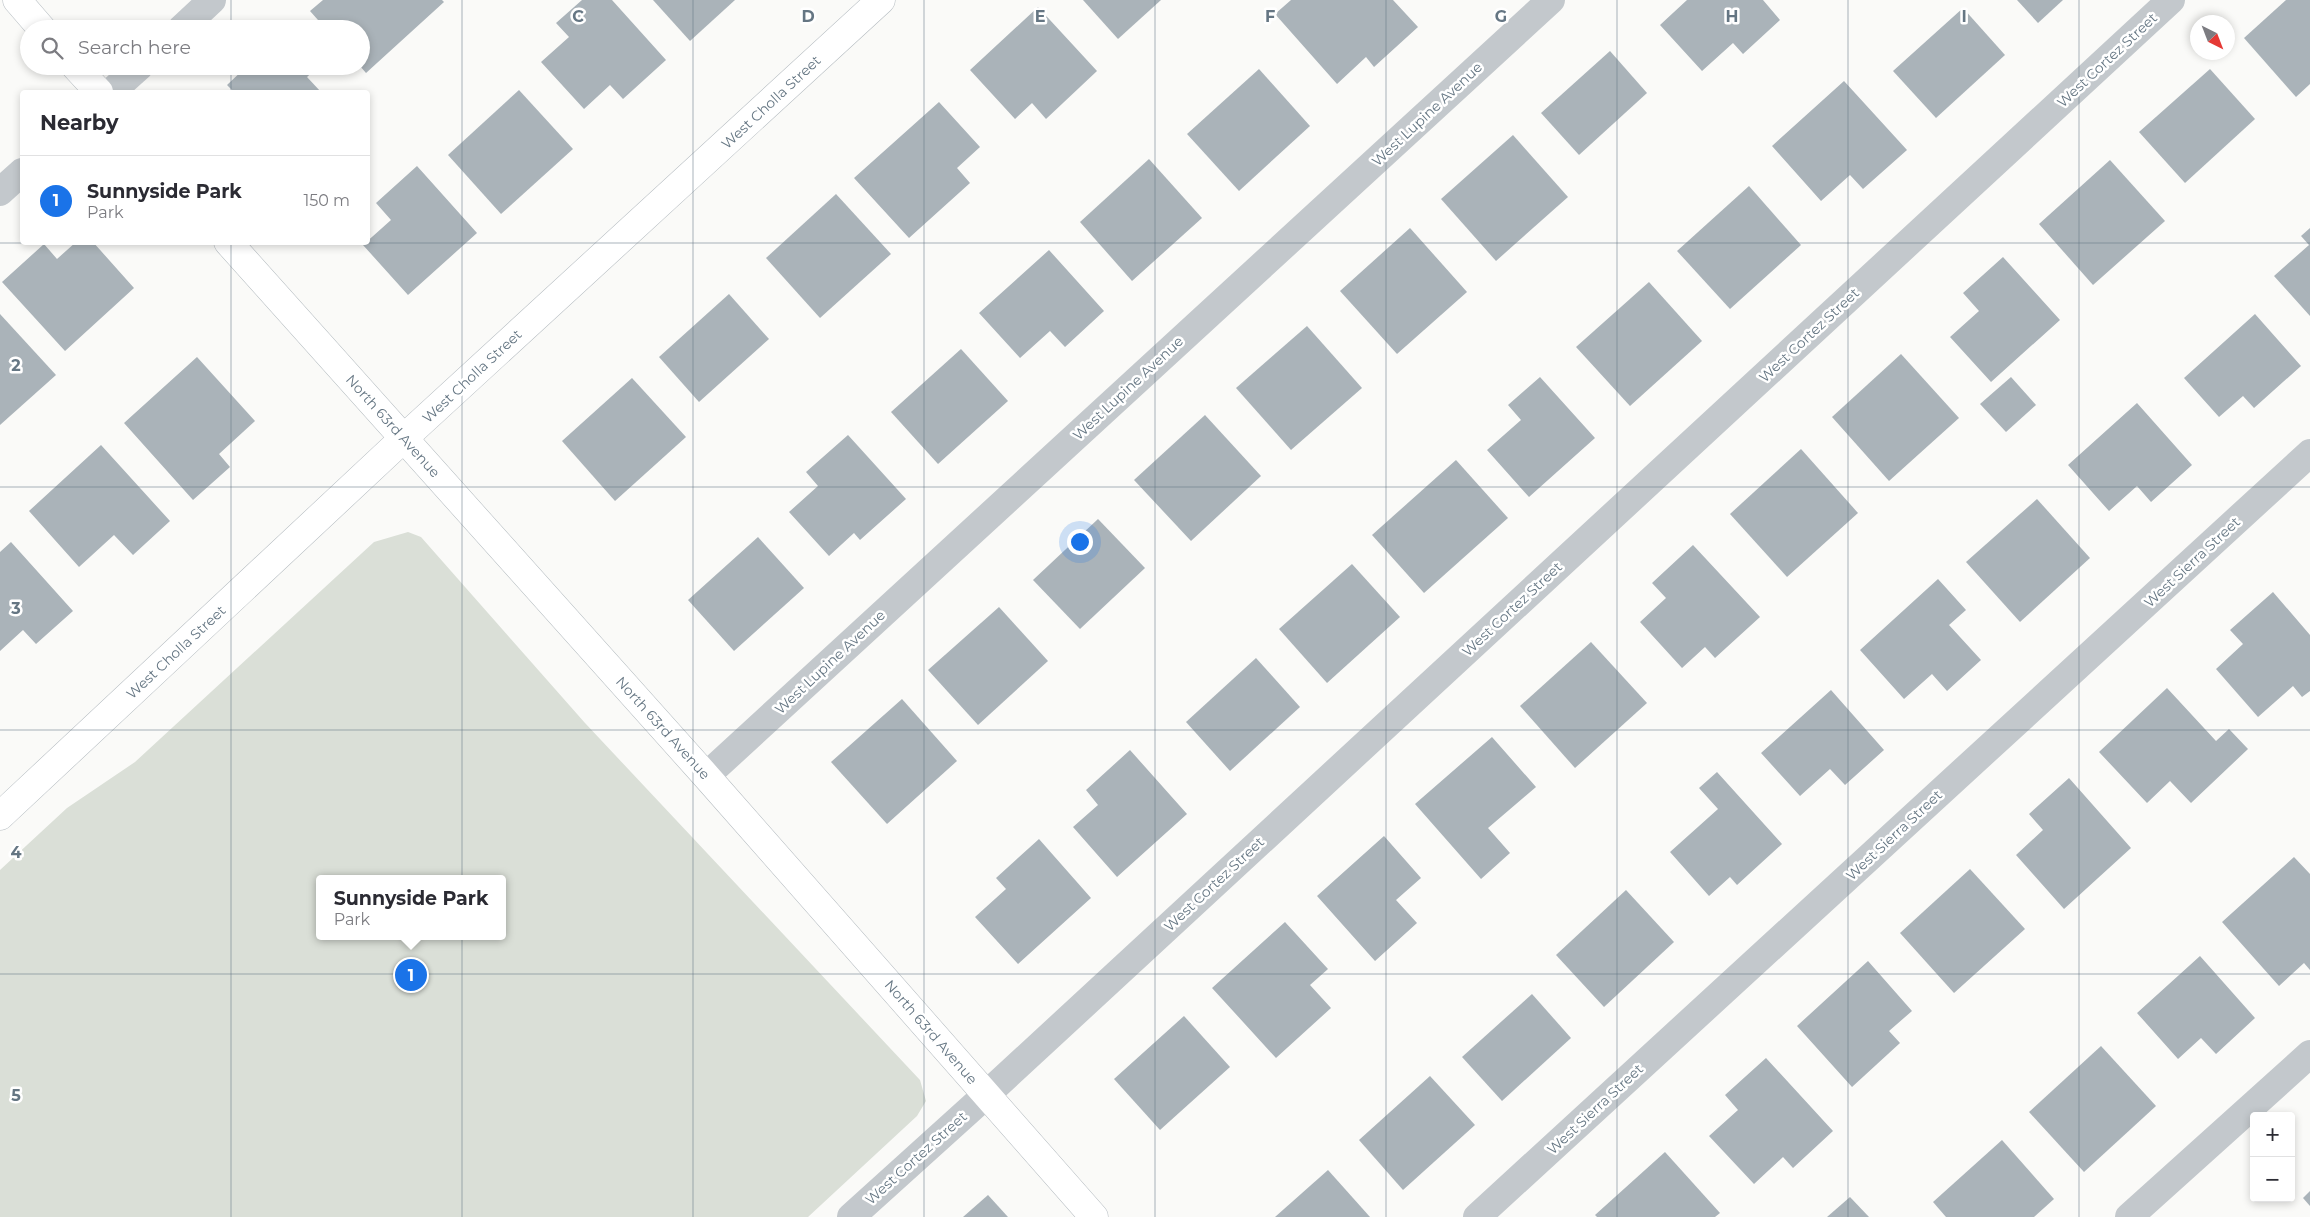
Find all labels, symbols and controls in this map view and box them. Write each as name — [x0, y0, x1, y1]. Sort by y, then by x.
text: C — [572, 7, 584, 26]
text: D — [801, 7, 815, 26]
text: E — [1035, 7, 1045, 26]
text: F — [1265, 7, 1275, 26]
text: G — [1495, 7, 1507, 26]
text: H — [1726, 7, 1738, 26]
text: I — [1961, 7, 1967, 26]
street label: West Cortez Street — [2053, 9, 2161, 111]
north arrow — [2190, 15, 2235, 60]
search box — [20, 20, 370, 75]
icon: search — [38, 34, 66, 62]
text: Search here — [78, 36, 191, 59]
street label: West Cholla Street — [718, 51, 825, 153]
street label: West Lupine Avenue — [1368, 58, 1486, 170]
text: Nearby — [40, 110, 119, 135]
text: Sunnyside Park — [87, 180, 242, 203]
text: 1 — [53, 191, 59, 210]
text: 150 m — [303, 191, 350, 210]
text: Park — [87, 203, 124, 222]
street label: West Cortez Street — [1755, 284, 1863, 386]
street label: West Cholla Street — [419, 325, 526, 427]
street label: West Lupine Avenue — [1069, 332, 1187, 444]
text: 2 — [11, 356, 21, 375]
street label: North 63rd Avenue — [342, 371, 444, 481]
street label: West Sierra Street — [2140, 513, 2244, 611]
your location — [1067, 529, 1093, 555]
street label: West Cortez Street — [1458, 558, 1566, 660]
text: 3 — [10, 599, 21, 618]
street label: West Cholla Street — [123, 601, 230, 703]
street label: West Lupine Avenue — [771, 606, 889, 718]
street label: North 63rd Avenue — [612, 673, 714, 783]
street label: West Sierra Street — [1842, 786, 1946, 884]
street label: West Cortez Street — [1160, 833, 1268, 935]
text: 4 — [10, 843, 22, 862]
popup — [316, 875, 506, 940]
text: Sunnyside Park — [334, 887, 488, 910]
text: Park — [334, 910, 370, 929]
pin: 1 — [395, 956, 427, 994]
street label: North 63rd Avenue — [881, 976, 981, 1088]
street label: West Sierra Street — [1543, 1060, 1647, 1158]
text: 5 — [11, 1086, 21, 1105]
street label: West Cortez Street — [861, 1107, 971, 1208]
map controls — [2250, 1112, 2295, 1202]
button: + — [2250, 1112, 2295, 1157]
button: − — [2250, 1157, 2295, 1202]

